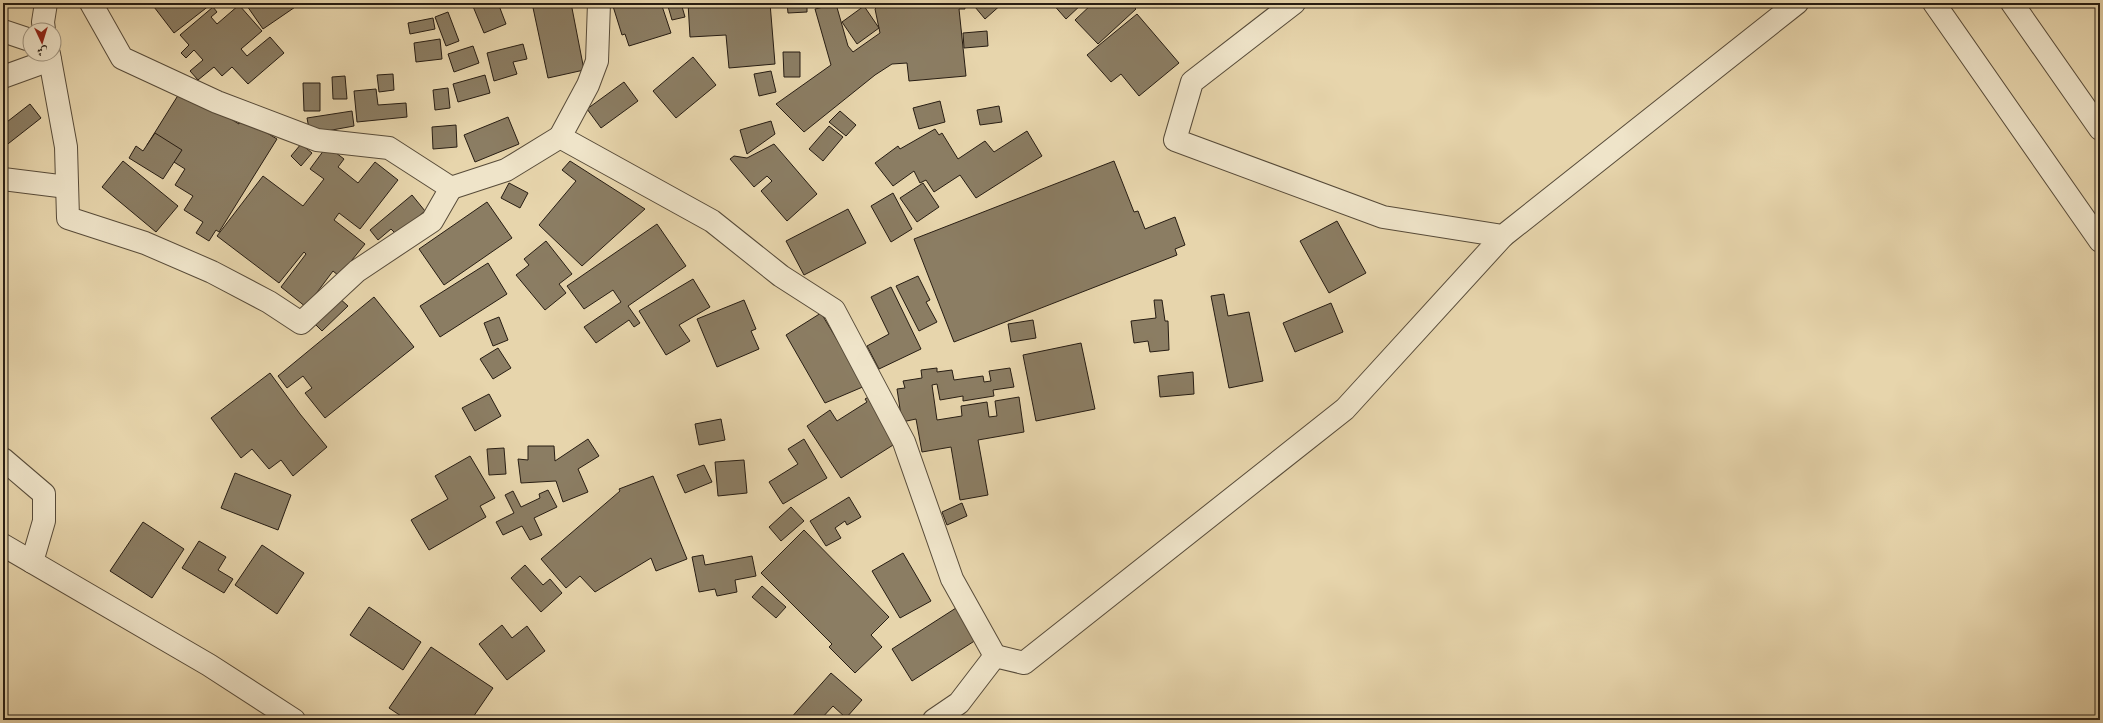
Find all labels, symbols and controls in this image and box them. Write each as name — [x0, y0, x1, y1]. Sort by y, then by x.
north arrow — [22, 22, 62, 62]
text: ش — [37, 44, 49, 58]

